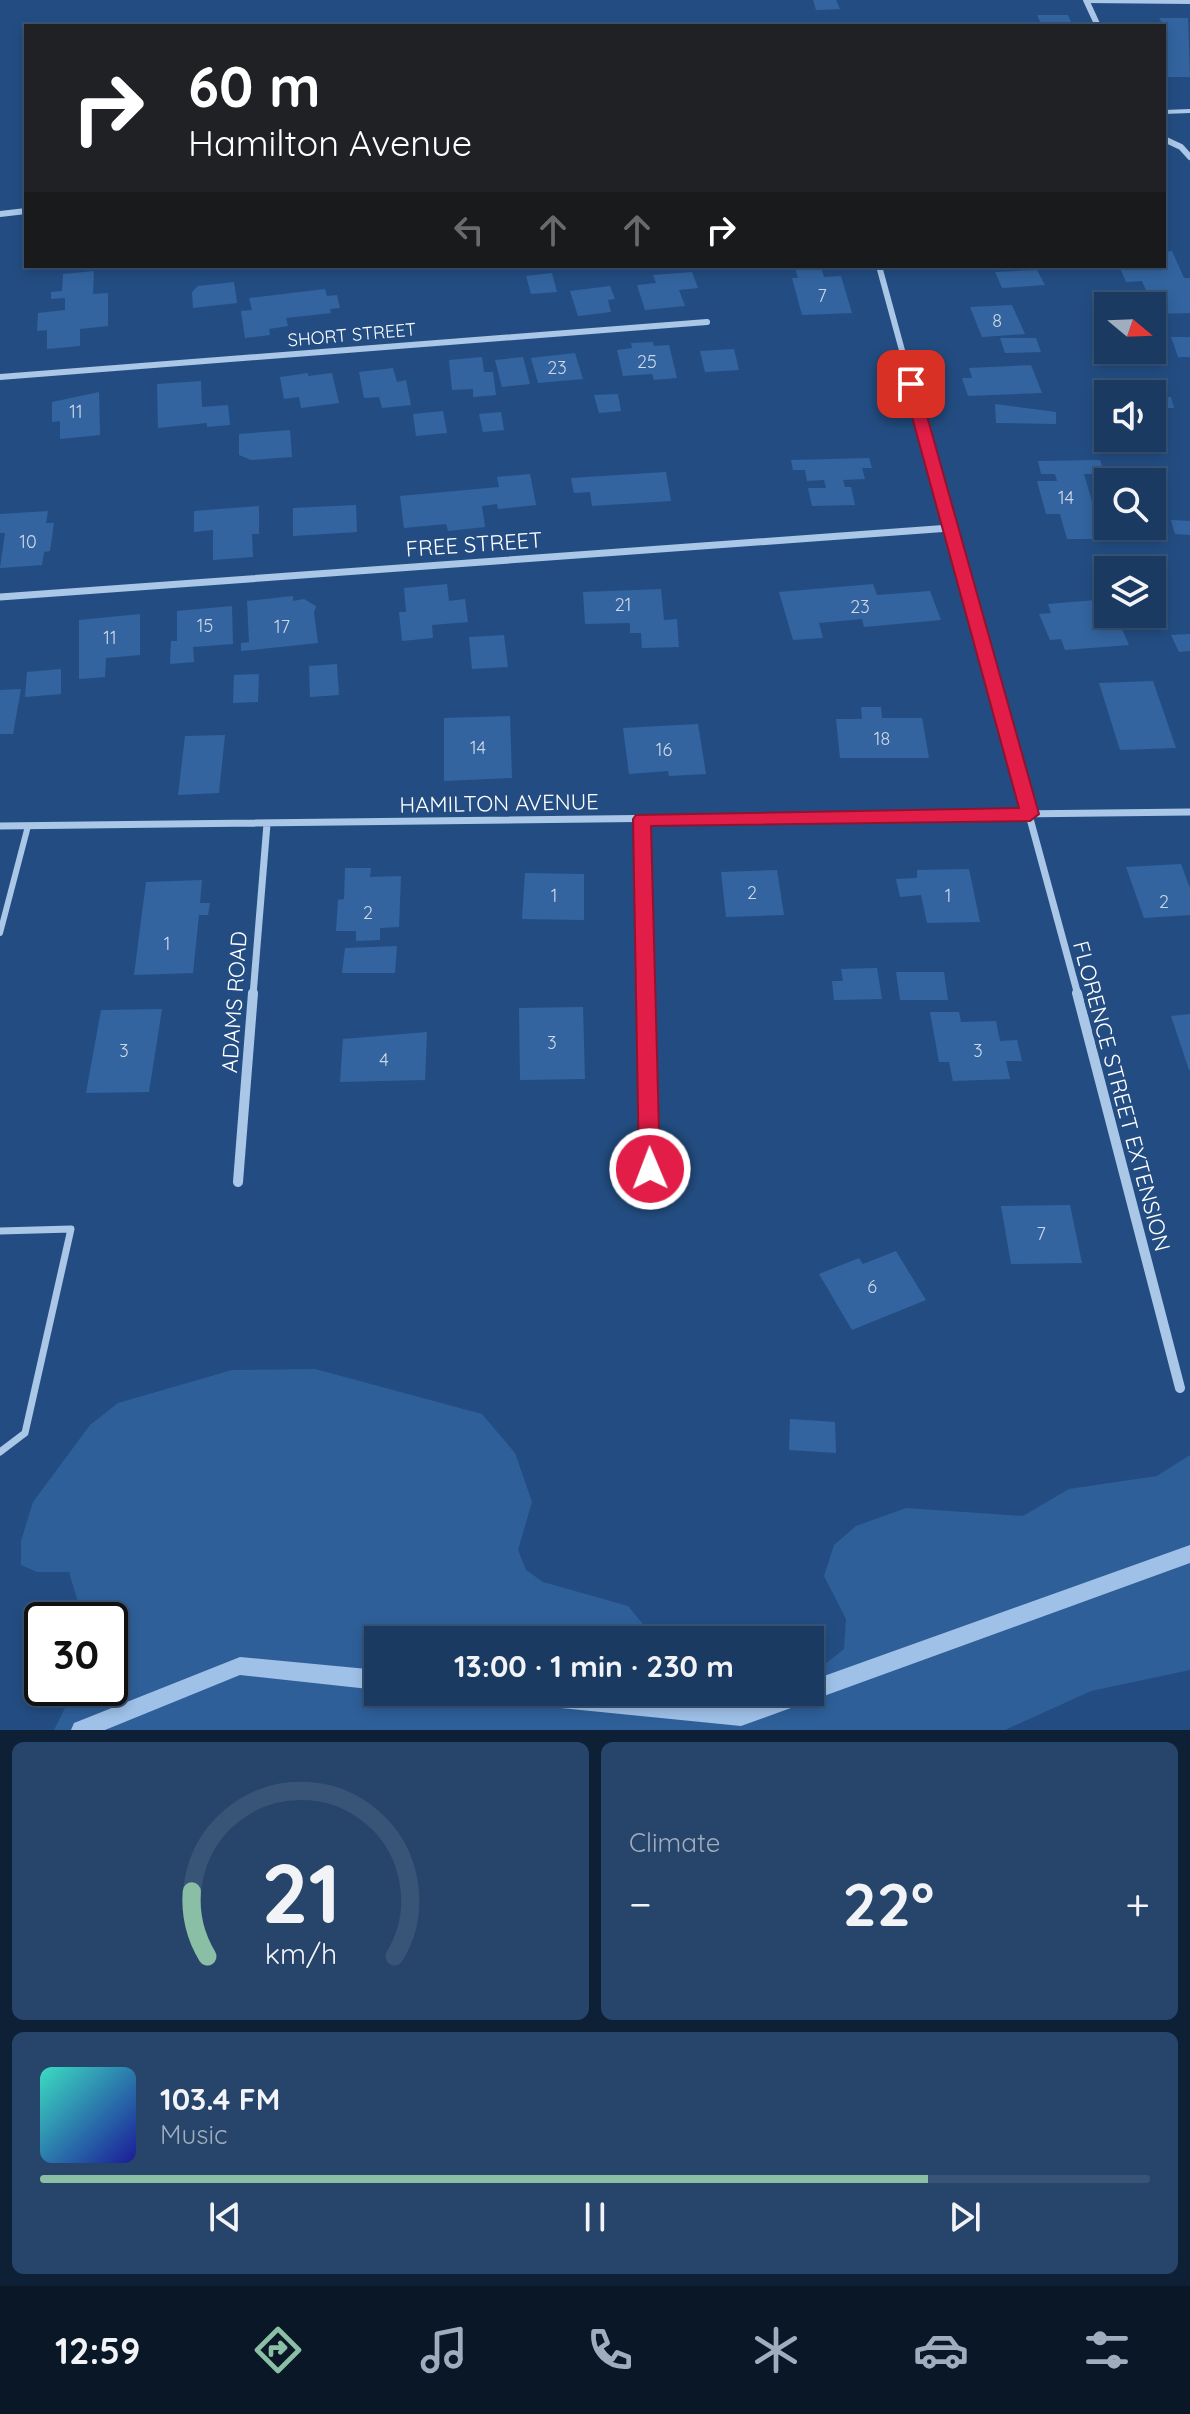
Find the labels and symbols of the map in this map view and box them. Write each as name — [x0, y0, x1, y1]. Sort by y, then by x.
house number: 7 — [817, 284, 827, 307]
north arrow — [1094, 292, 1166, 364]
house number: 8 — [992, 309, 1002, 332]
street label: SHORT STREET — [287, 317, 417, 352]
house number: 25 — [637, 350, 657, 373]
pin — [877, 350, 945, 418]
house number: 23 — [547, 356, 567, 379]
house number: 11 — [69, 400, 83, 423]
house number: 14 — [1058, 486, 1074, 509]
street label: FREE STREET — [405, 525, 543, 563]
house number: 10 — [19, 530, 37, 553]
house number: 21 — [615, 593, 631, 616]
house number: 23 — [850, 595, 870, 618]
house number: 15 — [197, 614, 213, 637]
house number: 17 — [274, 615, 290, 638]
house number: 11 — [103, 626, 117, 649]
house number: 18 — [874, 727, 890, 750]
house number: 14 — [470, 736, 486, 759]
house number: 16 — [656, 738, 672, 761]
street label: HAMILTON AVENUE — [399, 787, 599, 819]
house number: 2 — [747, 881, 757, 904]
house number: 1 — [551, 884, 557, 907]
house number: 1 — [945, 884, 951, 907]
house number: 2 — [1159, 890, 1169, 913]
house number: 2 — [363, 901, 373, 924]
street label: ADAMS ROAD — [215, 930, 253, 1074]
house number: 1 — [164, 932, 170, 955]
street label: FLORENCE STREET EXTENSION — [1067, 938, 1177, 1254]
house number: 3 — [547, 1031, 557, 1054]
house number: 3 — [119, 1039, 129, 1062]
house number: 3 — [973, 1039, 983, 1062]
house number: 4 — [379, 1048, 389, 1071]
position arrow — [608, 1127, 692, 1211]
house number: 7 — [1036, 1222, 1046, 1245]
house number: 6 — [867, 1275, 877, 1298]
speed limit sign: 30 — [24, 1602, 128, 1706]

